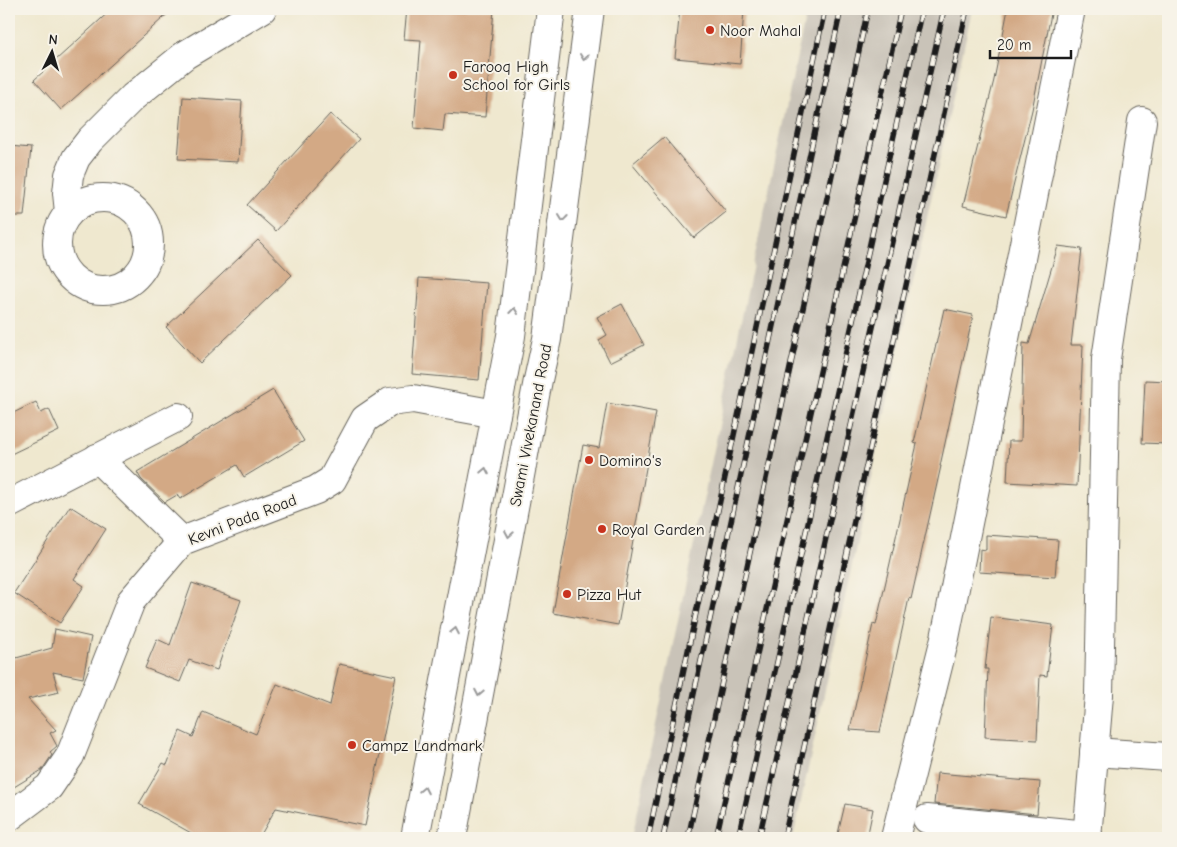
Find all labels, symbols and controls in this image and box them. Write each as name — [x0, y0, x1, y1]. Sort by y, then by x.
place label: Noor Mahal — [720, 22, 801, 40]
marker: Noor Mahal — [704, 24, 716, 36]
north arrow — [28, 28, 78, 78]
scale bar — [990, 28, 1071, 60]
text: N — [48, 31, 58, 48]
text: 20 m — [997, 36, 1031, 54]
one-way arrow — [579, 53, 590, 61]
place label: Farooq High School for Girls — [463, 58, 570, 94]
marker: Farooq High School for Girls — [447, 69, 459, 81]
one-way arrow — [558, 215, 569, 223]
one-way arrow — [508, 307, 519, 315]
street label: Swami Vivekanand Road — [506, 342, 556, 508]
place label: Domino's — [599, 452, 662, 470]
marker: Domino's — [583, 454, 595, 466]
one-way arrow — [480, 467, 490, 476]
street label: Kevni Pada Road — [186, 491, 299, 549]
place label: Royal Garden — [612, 521, 705, 539]
marker: Royal Garden — [596, 523, 608, 535]
one-way arrow — [505, 529, 515, 538]
place label: Pizza Hut — [577, 586, 641, 604]
marker: Pizza Hut — [561, 588, 573, 600]
one-way arrow — [449, 626, 459, 635]
one-way arrow — [475, 689, 485, 698]
place label: Campz Landmark — [362, 737, 483, 755]
marker: Campz Landmark — [346, 739, 358, 751]
one-way arrow — [419, 786, 429, 795]

